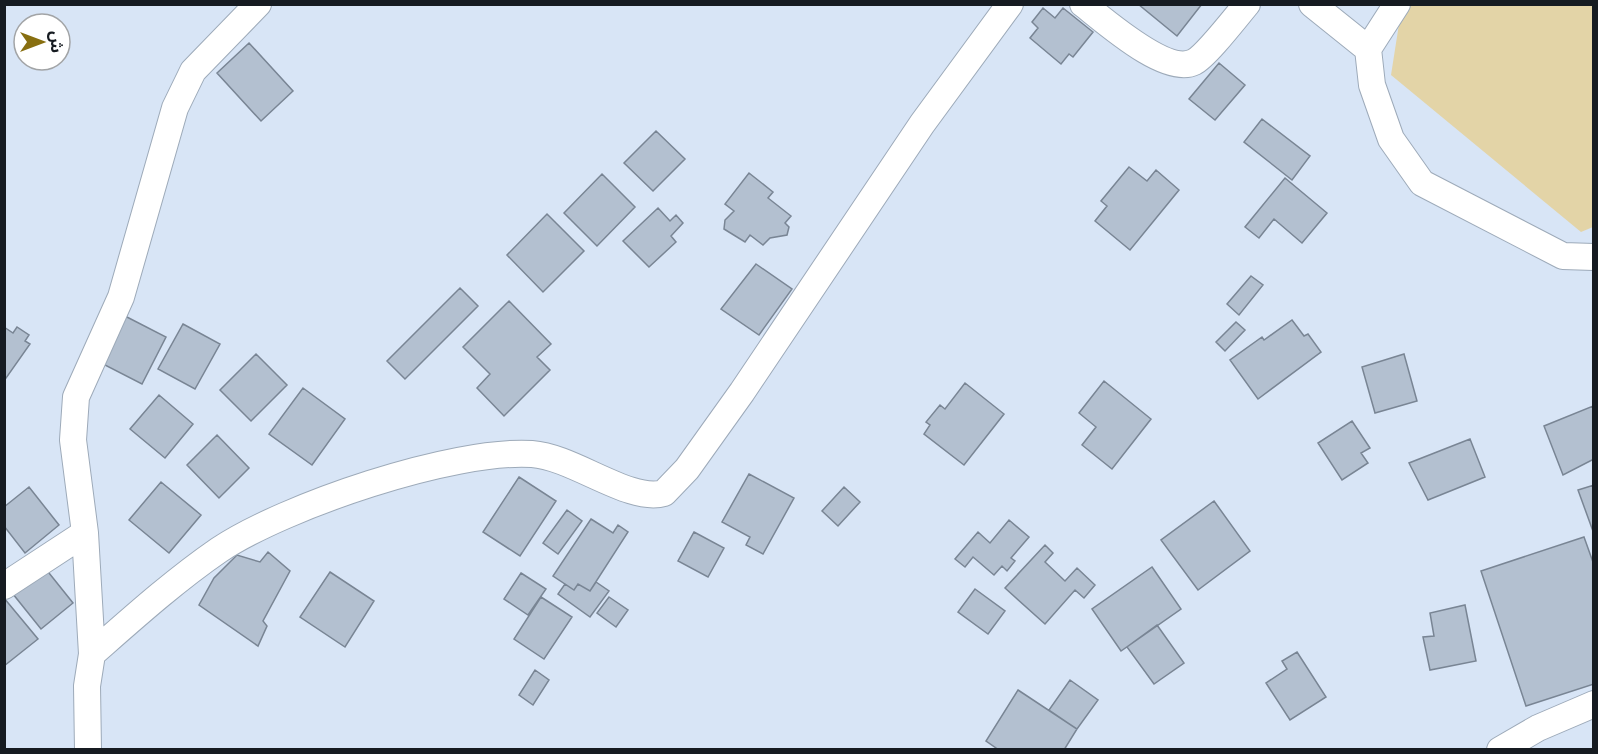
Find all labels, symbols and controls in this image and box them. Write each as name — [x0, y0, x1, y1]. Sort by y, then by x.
north arrow — [12, 12, 72, 72]
text: ش — [46, 31, 68, 53]

